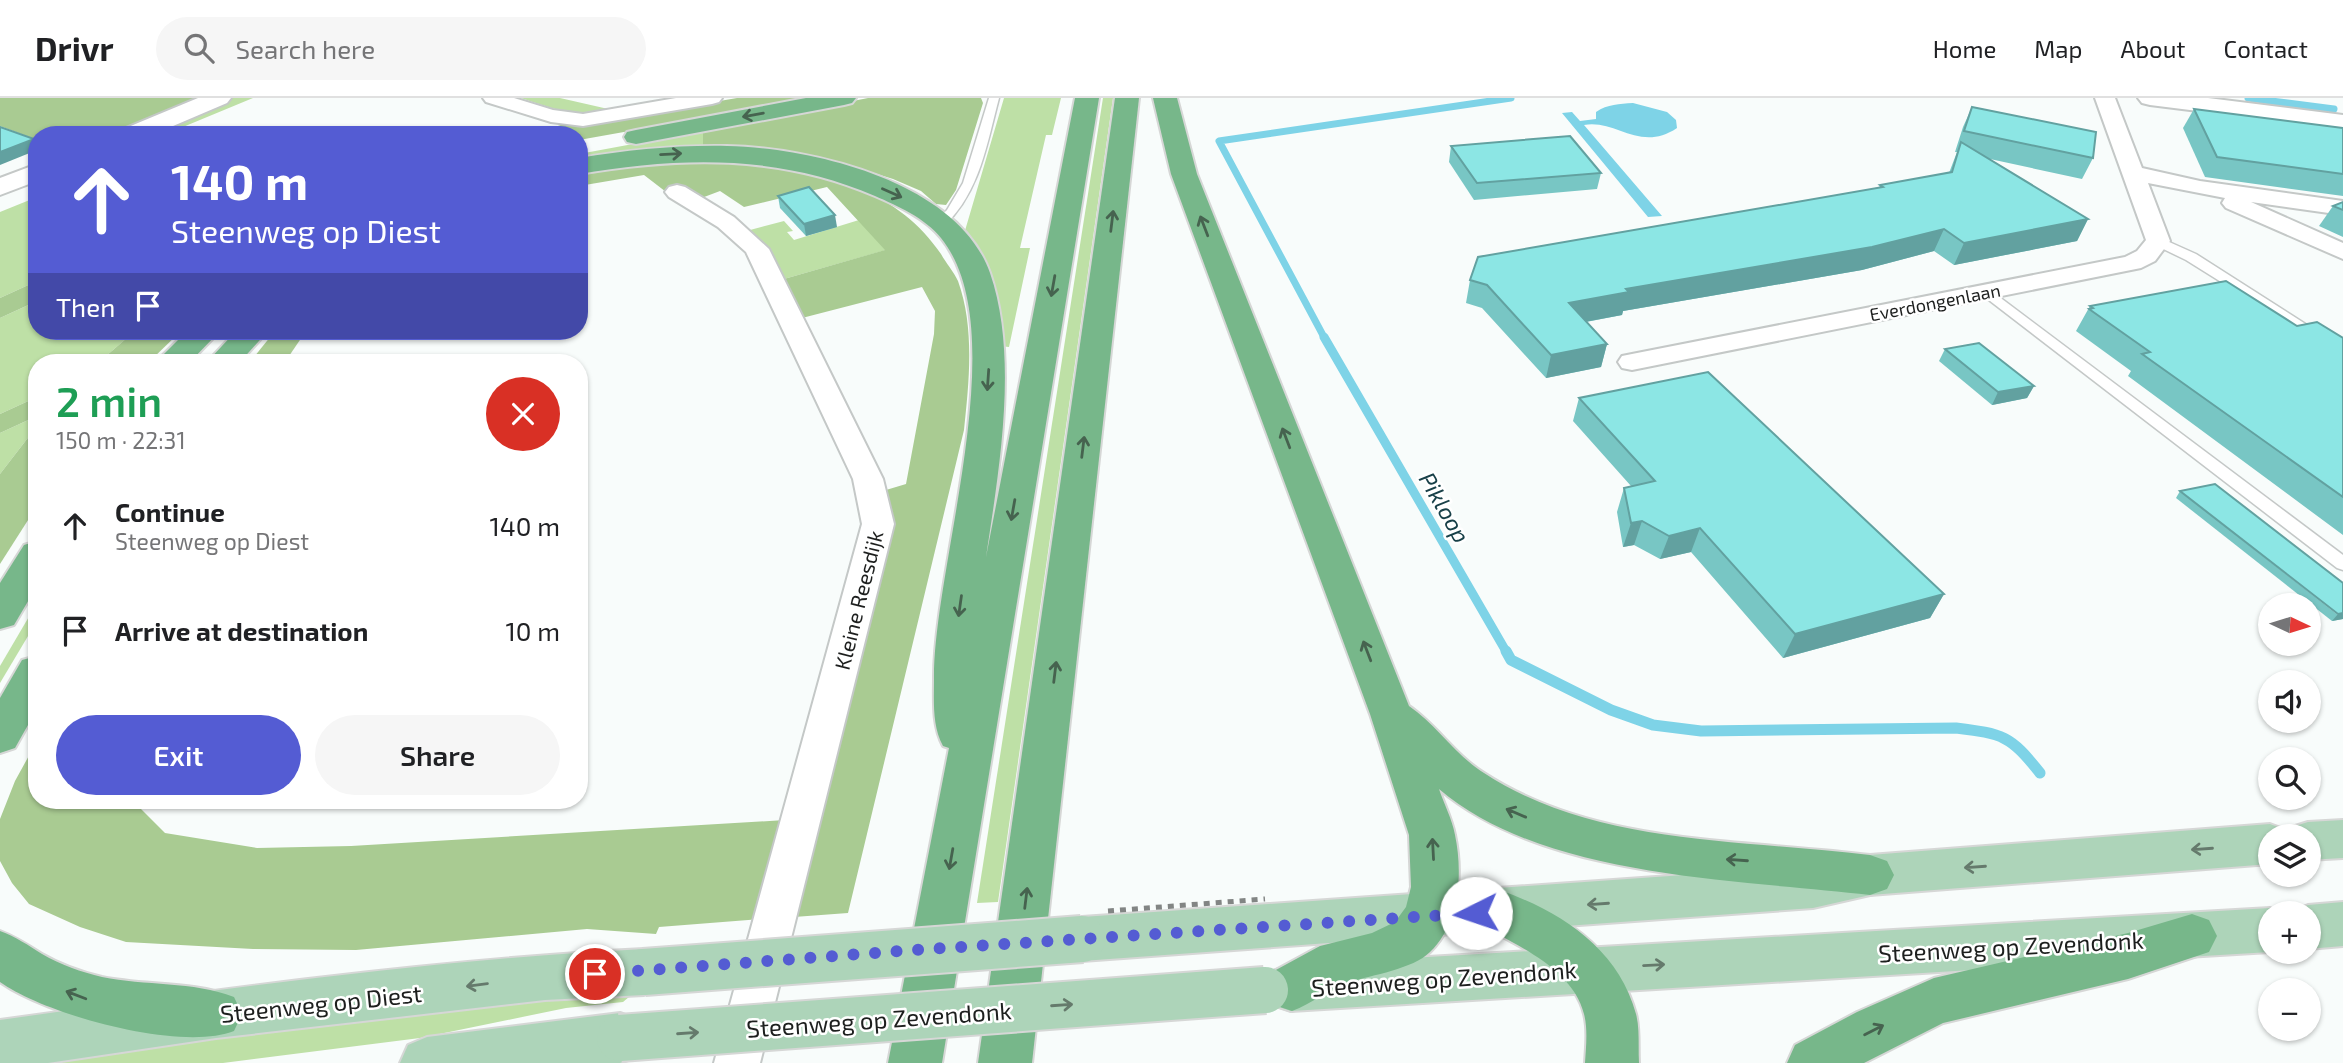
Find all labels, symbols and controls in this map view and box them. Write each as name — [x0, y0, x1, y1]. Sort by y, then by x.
search box — [156, 17, 646, 80]
text: Drivr — [35, 28, 114, 68]
icon: search — [180, 29, 218, 67]
text: Search here — [236, 33, 375, 64]
text: Home — [1933, 34, 1996, 63]
text: Map — [2034, 34, 2082, 63]
text: About — [2120, 34, 2186, 63]
text: Contact — [2224, 34, 2308, 63]
one-way arrow — [742, 109, 765, 122]
one-way arrow — [659, 148, 682, 161]
text: 140 m — [171, 151, 308, 210]
icon: ahead — [56, 154, 147, 245]
one-way arrow — [881, 187, 903, 200]
one-way arrow — [1105, 210, 1118, 233]
text: Steenweg op Diest — [171, 211, 441, 249]
one-way arrow — [1197, 215, 1210, 237]
one-way arrow — [1046, 274, 1059, 297]
street label: Everdongenlaan — [1868, 279, 2002, 325]
icon: arrive — [129, 287, 167, 325]
text: Then — [56, 291, 115, 322]
one-way arrow — [981, 368, 994, 391]
text: 2 min — [56, 375, 162, 425]
button: close — [486, 377, 560, 451]
text: 150 m · 22:31 — [56, 426, 186, 454]
one-way arrow — [1278, 428, 1291, 450]
one-way arrow — [1077, 436, 1090, 459]
water label: Pikloop — [1414, 467, 1476, 547]
text: Continue — [115, 496, 225, 527]
one-way arrow — [1006, 498, 1019, 521]
icon: ahead — [56, 507, 94, 545]
text: 140 m — [489, 510, 560, 541]
text: Steenweg op Diest — [115, 527, 309, 555]
street label: Kleine Reesdijk — [829, 528, 888, 672]
north arrow — [2258, 593, 2320, 656]
map controls — [2258, 593, 2321, 1041]
one-way arrow — [954, 594, 967, 617]
icon: arrive — [56, 612, 94, 650]
text: Arrive at destination — [115, 615, 368, 646]
text: 10 m — [505, 615, 560, 646]
one-way arrow — [1360, 640, 1372, 662]
one-way arrow — [1048, 662, 1061, 684]
button: sound — [2258, 670, 2321, 733]
button: Exit — [56, 715, 301, 795]
button: Share — [315, 715, 560, 795]
button: search — [2258, 747, 2321, 810]
one-way arrow — [1506, 806, 1528, 819]
button: layers — [2258, 824, 2321, 887]
one-way arrow — [1426, 837, 1439, 860]
one-way arrow — [2190, 843, 2213, 856]
one-way arrow — [944, 847, 957, 870]
one-way arrow — [1726, 854, 1749, 867]
one-way arrow — [1964, 861, 1987, 874]
position arrow — [1439, 876, 1513, 950]
one-way arrow — [1019, 887, 1032, 910]
one-way arrow — [1588, 898, 1610, 911]
button: + — [2258, 901, 2321, 964]
street label: Steenweg op Zevendonk — [1878, 925, 2144, 967]
pin — [565, 944, 625, 1004]
street label: Steenweg op Zevendonk — [1310, 954, 1578, 1002]
icon: arrive — [576, 955, 614, 993]
one-way arrow — [1642, 958, 1665, 971]
street label: Steenweg op Diest — [219, 978, 423, 1028]
button: − — [2258, 978, 2321, 1041]
one-way arrow — [466, 979, 489, 992]
one-way arrow — [66, 987, 88, 1000]
street label: Steenweg op Zevendonk — [745, 995, 1013, 1043]
one-way arrow — [1050, 998, 1072, 1011]
one-way arrow — [1863, 1023, 1883, 1037]
one-way arrow — [676, 1026, 699, 1039]

